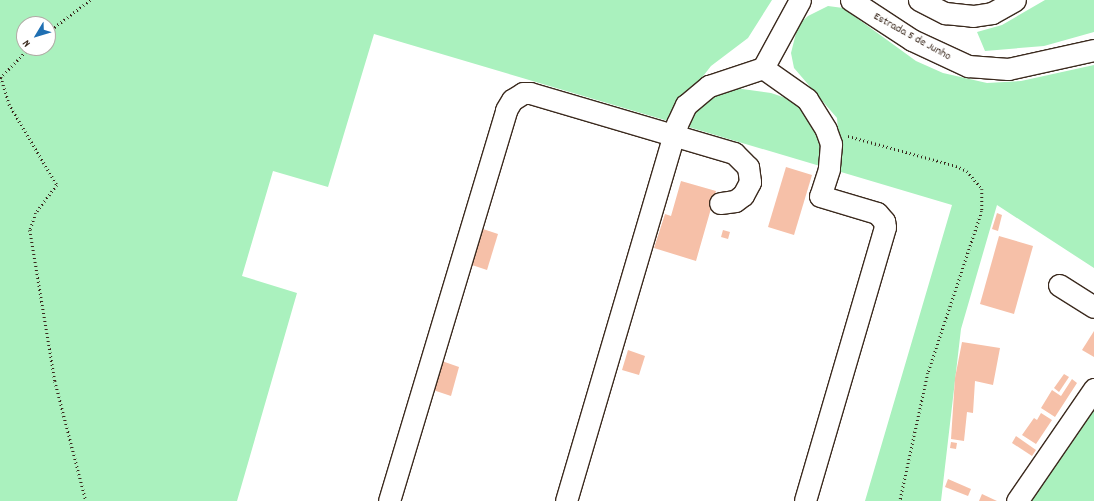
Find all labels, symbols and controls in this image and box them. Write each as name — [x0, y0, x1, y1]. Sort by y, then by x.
street label: Estrada 5 de Junho — [871, 10, 953, 64]
north arrow — [16, 16, 56, 56]
text: N — [19, 36, 35, 50]

